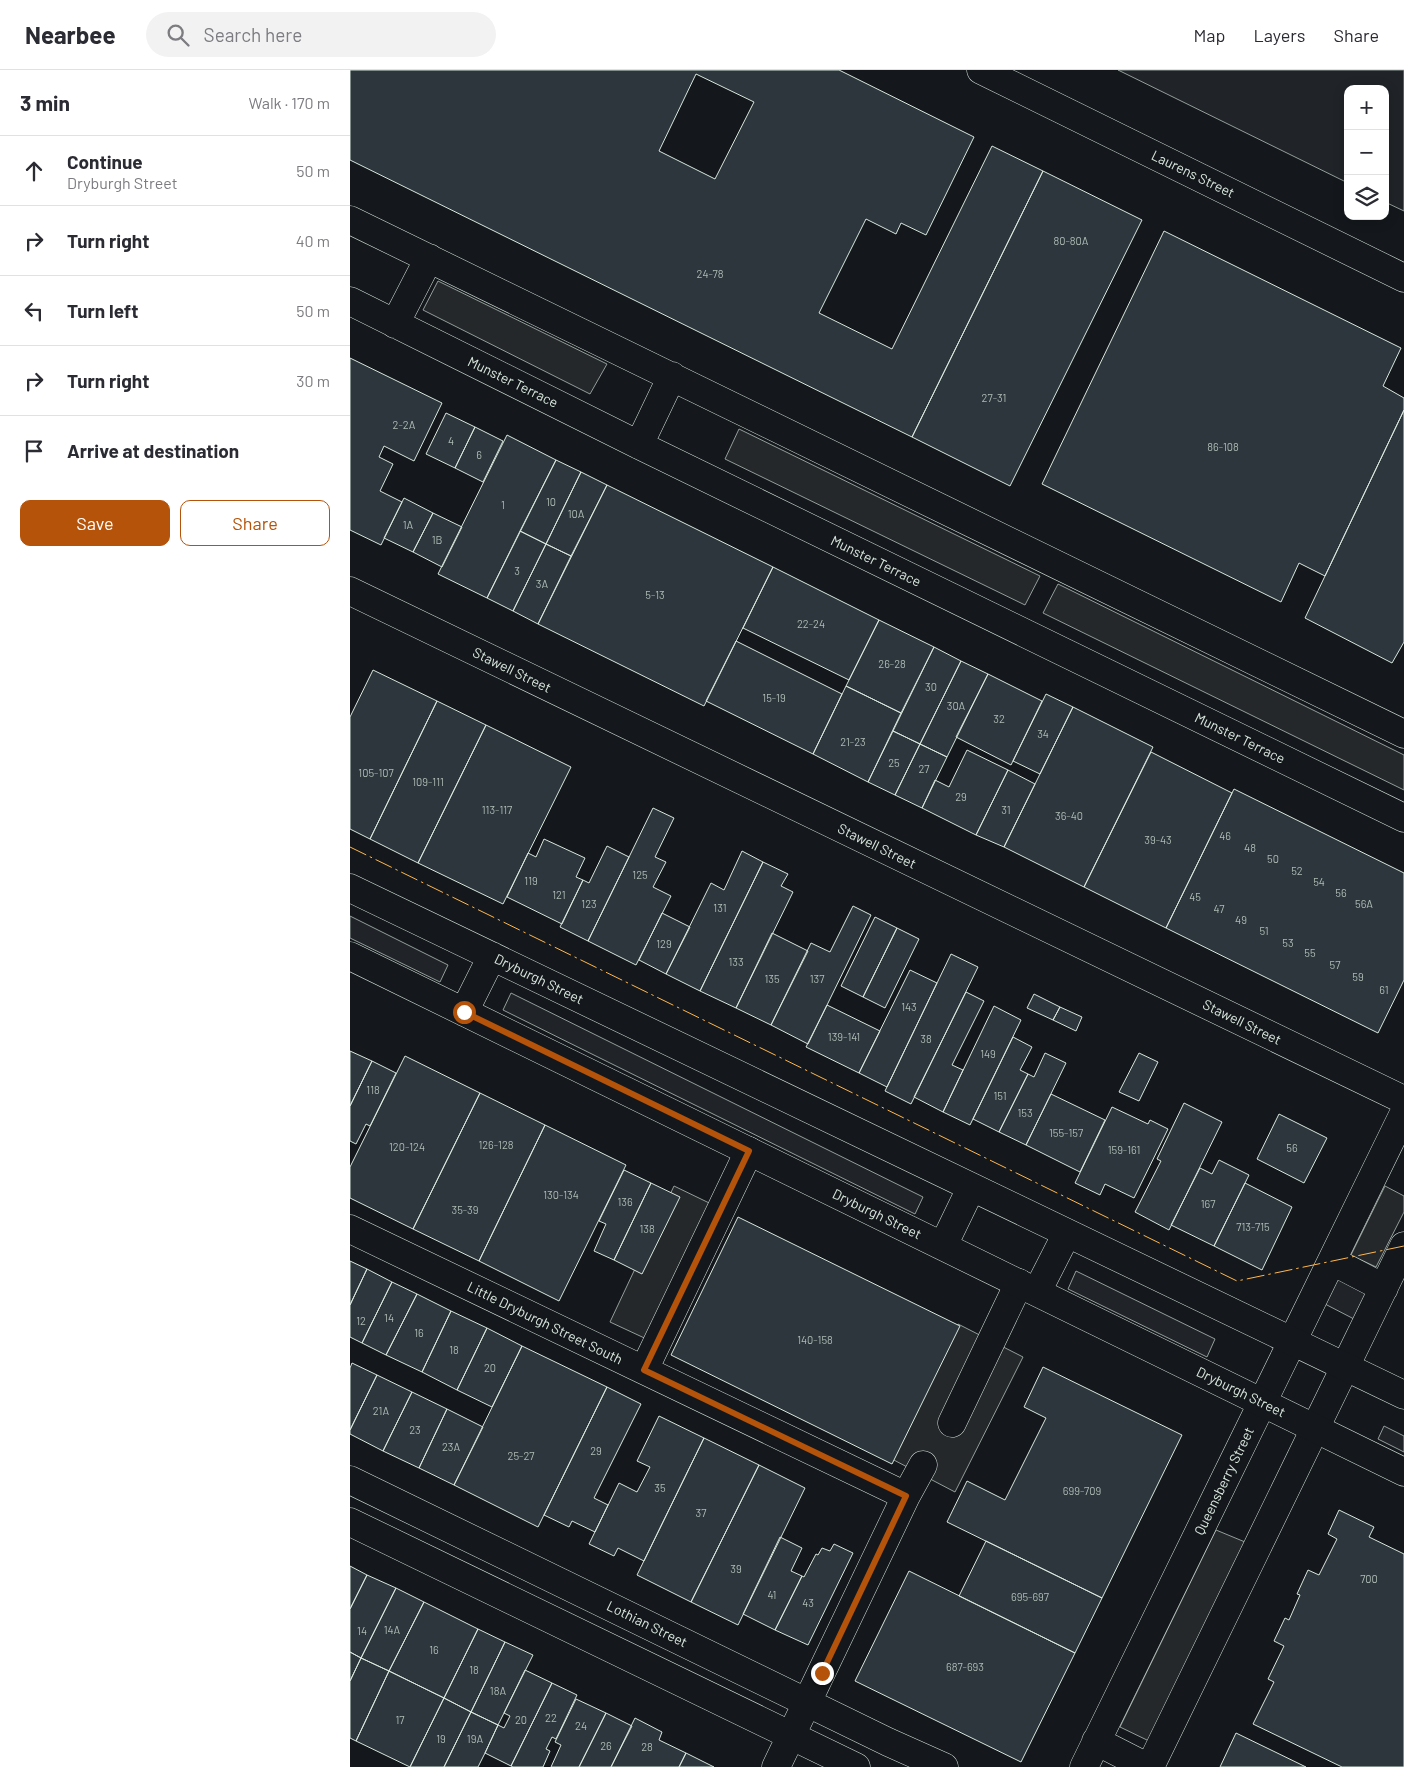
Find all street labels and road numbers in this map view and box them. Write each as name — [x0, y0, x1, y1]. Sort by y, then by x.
street label: Laurens Street — [1149, 146, 1238, 201]
street label: Munster Terrace — [465, 352, 561, 411]
street label: Munster Terrace — [828, 531, 924, 590]
street label: Stawell Street — [470, 643, 554, 696]
street label: Munster Terrace — [1192, 708, 1288, 767]
street label: Stawell Street — [835, 819, 919, 872]
street label: Dryburgh Street — [492, 950, 586, 1007]
street label: Stawell Street — [1200, 995, 1284, 1048]
street label: Dryburgh Street — [830, 1185, 924, 1242]
street label: Little Dryburgh Street South — [465, 1277, 626, 1368]
street label: Dryburgh Street — [1194, 1363, 1288, 1420]
street label: Queensberry Street — [1190, 1424, 1257, 1537]
street label: Lothian Street — [604, 1597, 690, 1650]

